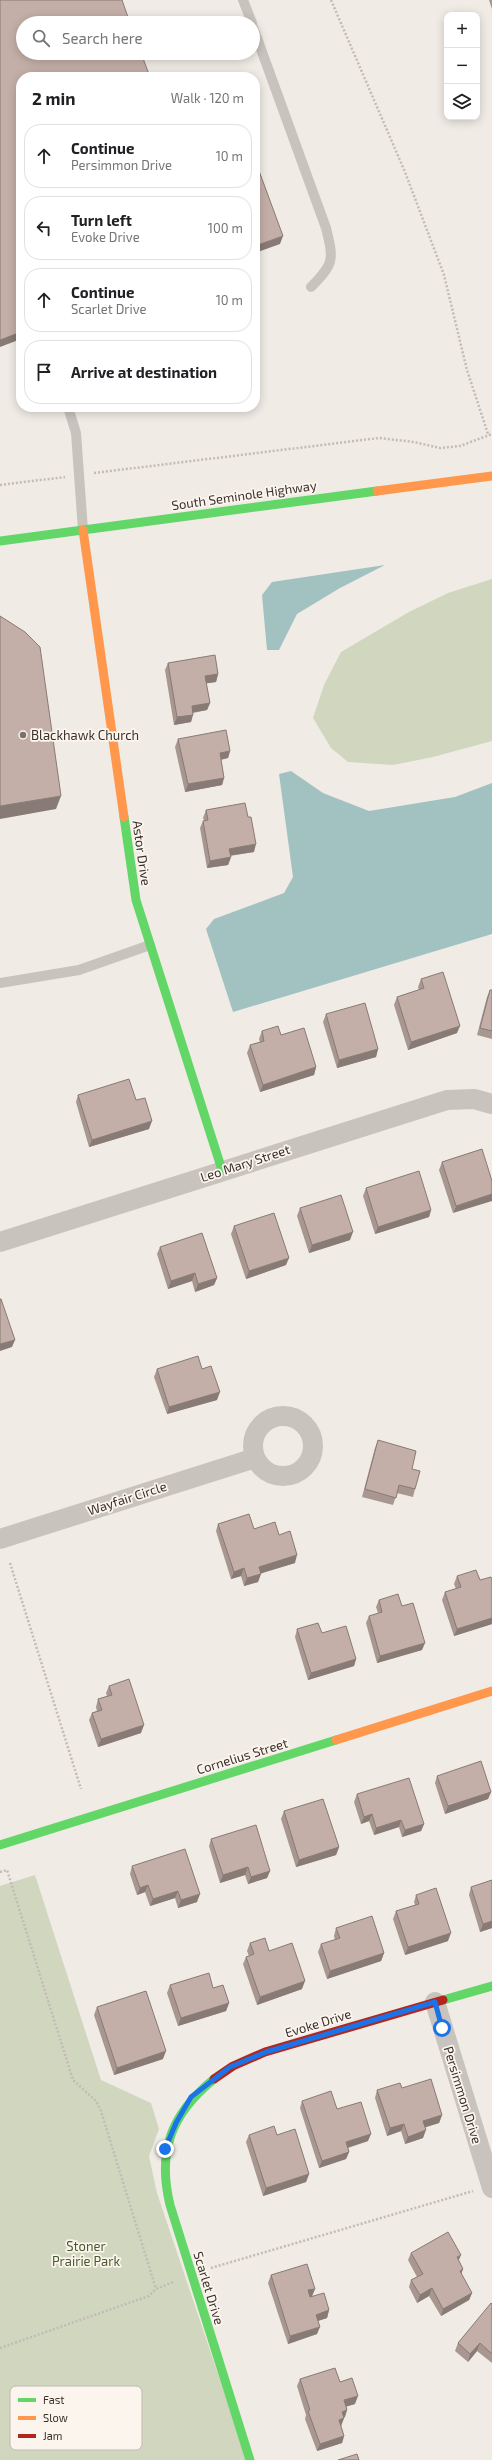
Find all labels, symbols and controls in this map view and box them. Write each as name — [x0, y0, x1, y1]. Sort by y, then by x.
map controls — [444, 12, 480, 120]
button: + — [444, 12, 480, 48]
search box — [16, 16, 260, 60]
icon: search — [30, 27, 52, 49]
text: Search here — [62, 29, 143, 47]
button: − — [444, 48, 480, 84]
button: layers — [444, 84, 480, 120]
text: 2 min — [32, 88, 75, 108]
text: Walk · 120 m — [171, 90, 244, 106]
text: Continue — [71, 139, 134, 157]
icon: ahead — [33, 145, 55, 167]
text: 10 m — [216, 148, 243, 164]
text: Persimmon Drive — [71, 157, 172, 173]
text: Turn left — [71, 211, 132, 229]
icon: left — [33, 217, 55, 239]
text: 100 m — [208, 220, 243, 236]
text: Evoke Drive — [71, 229, 140, 245]
text: Continue — [71, 283, 134, 301]
icon: ahead — [33, 289, 55, 311]
text: 10 m — [216, 292, 243, 308]
text: Scarlet Drive — [71, 301, 147, 317]
icon: arrive — [33, 361, 55, 383]
text: Arrive at destination — [71, 363, 217, 381]
street label: South Seminole Highway — [170, 477, 318, 513]
place label: Blackhawk Church — [31, 727, 139, 743]
marker: Blackhawk Church — [18, 730, 28, 740]
street label: Astor Drive — [130, 819, 154, 887]
street label: Leo Mary Street — [198, 1141, 292, 1185]
street label: Wayfair Circle — [85, 1478, 169, 1518]
street label: Cornelius Street — [194, 1734, 290, 1777]
street label: Evoke Drive — [283, 2005, 353, 2041]
route start — [433, 2019, 451, 2037]
street label: Persimmon Drive — [441, 2044, 485, 2146]
route end — [156, 2140, 174, 2158]
park label: Stoner Prairie Park — [52, 2238, 120, 2269]
street label: Scarlet Drive — [190, 2250, 228, 2326]
legend — [10, 2386, 142, 2450]
text: Fast — [43, 2393, 65, 2406]
text: Slow — [43, 2411, 68, 2424]
text: Jam — [43, 2429, 62, 2442]

